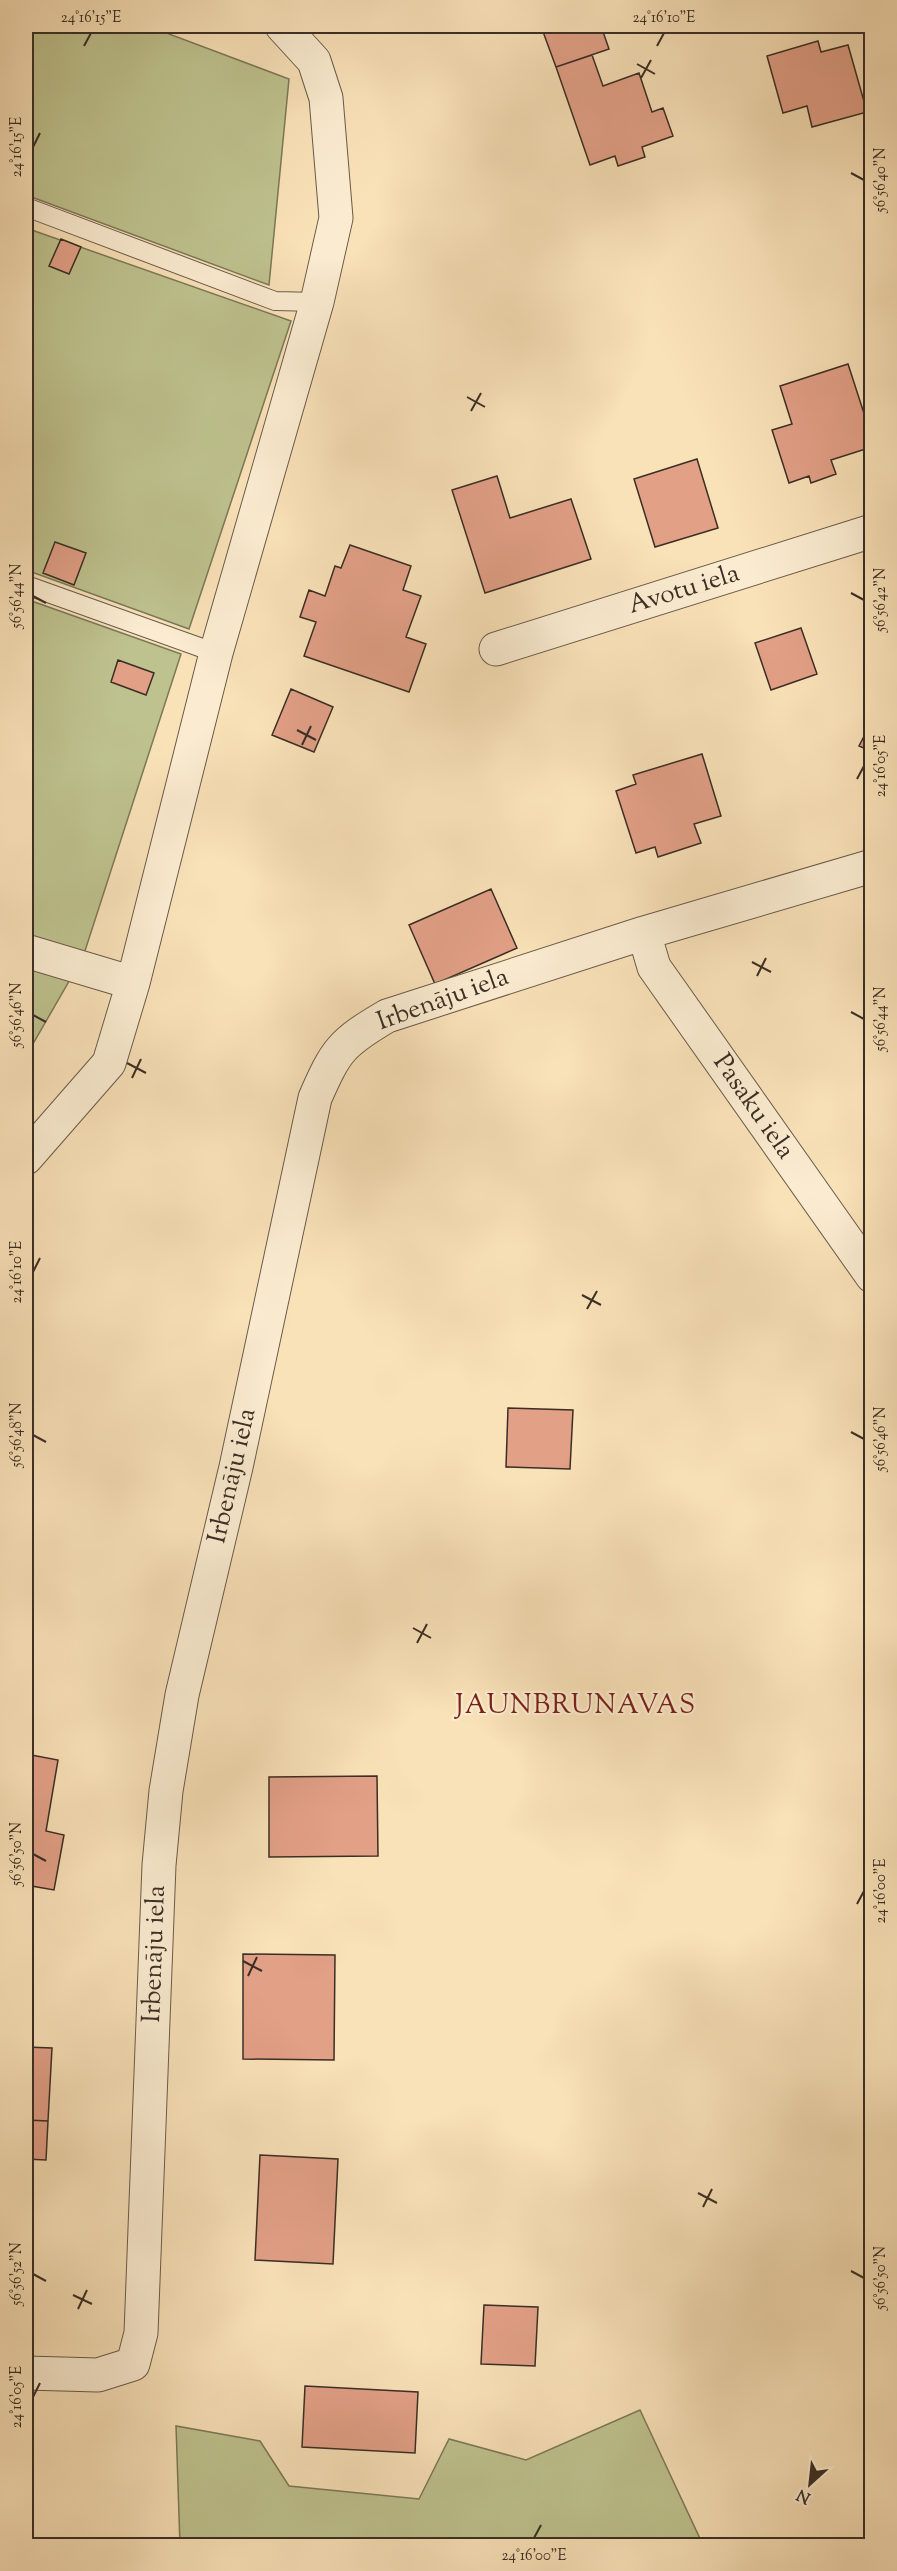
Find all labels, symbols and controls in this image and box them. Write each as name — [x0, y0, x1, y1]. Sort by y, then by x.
text: 24°16'15"E — [61, 8, 121, 29]
text: 24°16'10"E — [633, 8, 695, 29]
text: 24°16'15"E — [7, 117, 28, 177]
text: 56°56'40"N — [871, 148, 892, 213]
street label: Avotu iela — [624, 556, 744, 624]
text: 56°56'44"N — [7, 564, 28, 629]
text: 56°56'42"N — [871, 568, 892, 633]
text: 24°16'05"E — [871, 735, 892, 797]
street label: Irbenāju iela — [372, 959, 514, 1041]
text: 56°56'46"N — [7, 983, 28, 1048]
text: 56°56'44"N — [871, 987, 892, 1052]
street label: Pasaku iela — [703, 1047, 803, 1167]
text: 24°16'10"E — [7, 1241, 28, 1303]
text: 56°56'48"N — [7, 1402, 28, 1469]
street label: Irbenāju iela — [199, 1405, 267, 1547]
text: 56°56'46"N — [871, 1407, 892, 1472]
district label: JAUNBRUNAVAS — [453, 1687, 697, 1726]
text: 56°56'50"N — [7, 1822, 28, 1887]
text: 24°16'00"E — [871, 1859, 892, 1923]
street label: Irbenāju iela — [134, 1885, 176, 2023]
text: 56°56'52"N — [7, 2242, 28, 2307]
text: 56°56'50"N — [871, 2246, 892, 2311]
text: 24°16'05"E — [7, 2366, 28, 2428]
north arrow — [780, 2454, 840, 2514]
text: N — [793, 2482, 815, 2508]
text: 24°16'00"E — [502, 2546, 566, 2567]

